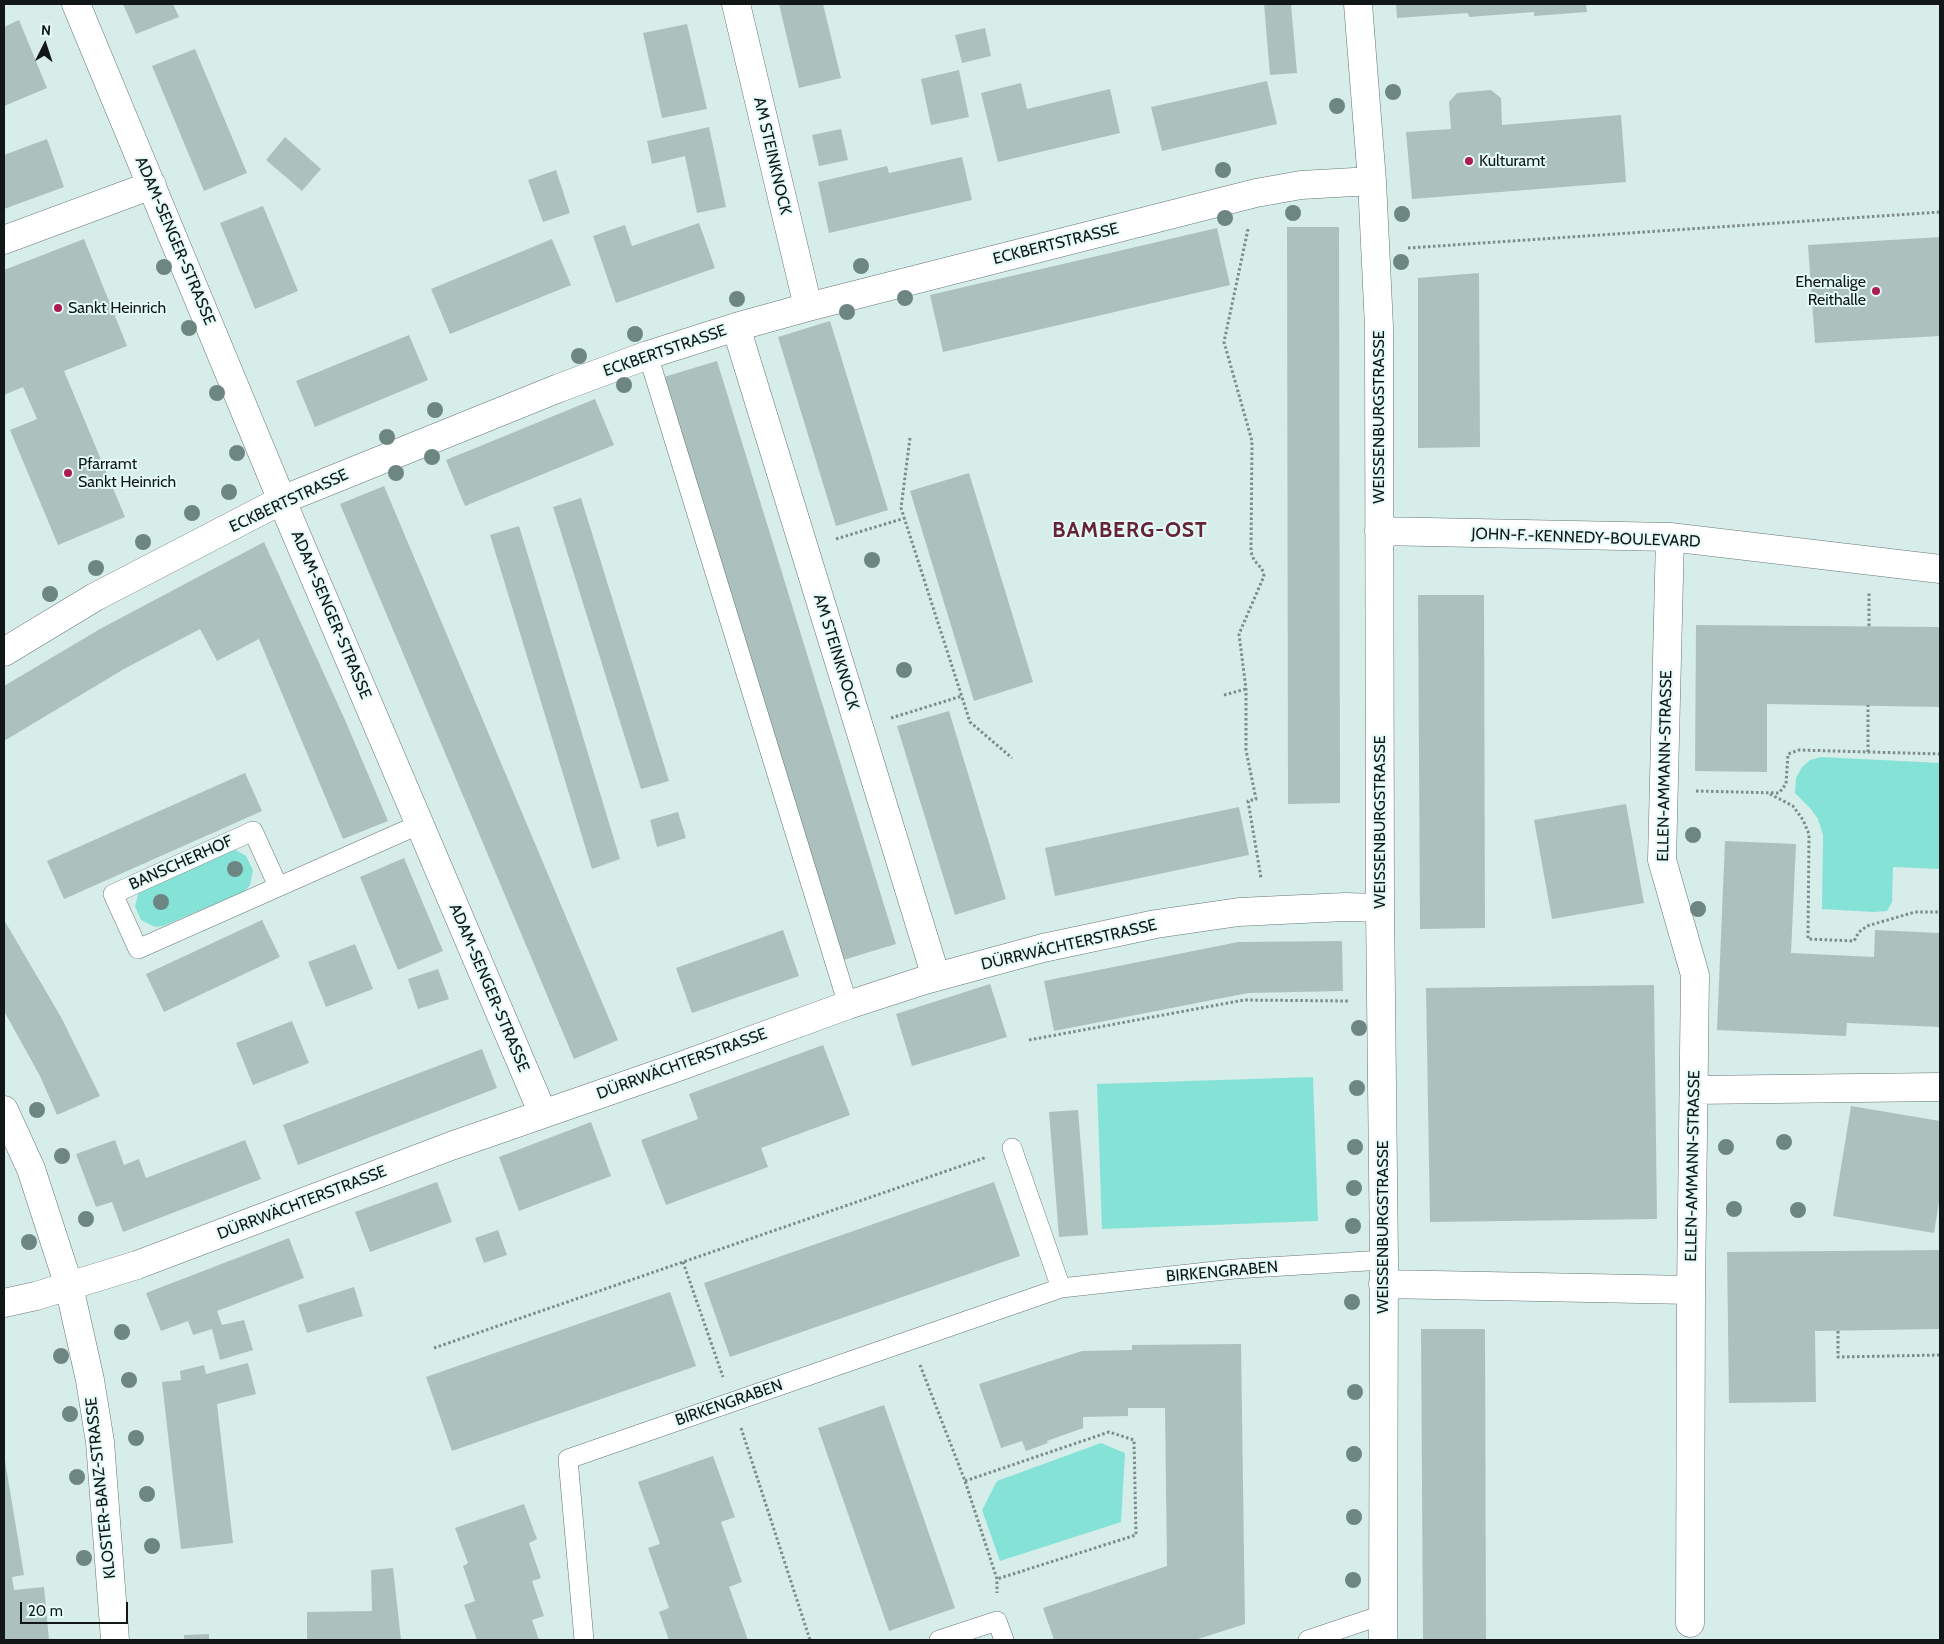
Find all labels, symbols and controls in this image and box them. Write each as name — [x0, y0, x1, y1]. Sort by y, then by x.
north arrow — [20, 20, 70, 70]
text: N — [40, 21, 52, 39]
street label: AM STEINKNOCK — [749, 95, 795, 217]
place label: Kulturamt — [1479, 151, 1545, 171]
street label: ADAM-SENGER-STRASSE — [131, 154, 219, 328]
marker: Kulturamt — [1463, 155, 1475, 167]
street label: ECKBERTSTRASSE — [991, 219, 1121, 269]
place label: Ehemalige Reithalle — [1795, 272, 1866, 310]
marker: Ehemalige Reithalle — [1870, 285, 1882, 297]
place label: Sankt Heinrich — [68, 298, 166, 318]
marker: Sankt Heinrich — [52, 302, 64, 314]
street label: ECKBERTSTRASSE — [601, 321, 729, 381]
street label: WEISSENBURGSTRASSE — [1369, 330, 1389, 504]
place label: Pfarramt Sankt Heinrich — [78, 454, 176, 492]
street label: ECKBERTSTRASSE — [227, 465, 351, 537]
marker: Pfarramt Sankt Heinrich — [62, 467, 74, 479]
district label: BAMBERG-OST — [1051, 518, 1209, 544]
street label: JOHN-F.-KENNEDY-BOULEVARD — [1471, 524, 1701, 552]
street label: ADAM-SENGER-STRASSE — [287, 528, 375, 702]
street label: AM STEINKNOCK — [809, 592, 863, 712]
street label: ELLEN-AMMANN-STRASSE — [1654, 670, 1676, 862]
street label: WEISSENBURGSTRASSE — [1370, 735, 1390, 909]
street label: BANSCHERHOF — [126, 832, 236, 894]
street label: ADAM-SENGER-STRASSE — [445, 901, 533, 1075]
street label: DÜRRWÄCHTERSTRASSE — [979, 915, 1159, 975]
street label: DÜRRWÄCHTERSTRASSE — [594, 1024, 770, 1104]
street label: ELLEN-AMMANN-STRASSE — [1682, 1070, 1704, 1262]
street label: WEISSENBURGSTRASSE — [1373, 1140, 1393, 1314]
street label: DÜRRWÄCHTERSTRASSE — [215, 1162, 389, 1244]
street label: BIRKENGRABEN — [1165, 1258, 1279, 1286]
street label: BIRKENGRABEN — [673, 1376, 785, 1430]
street label: KLOSTER-BANZ-STRASSE — [82, 1396, 120, 1580]
scale bar — [22, 1592, 130, 1624]
text: 20 m — [28, 1602, 63, 1620]

